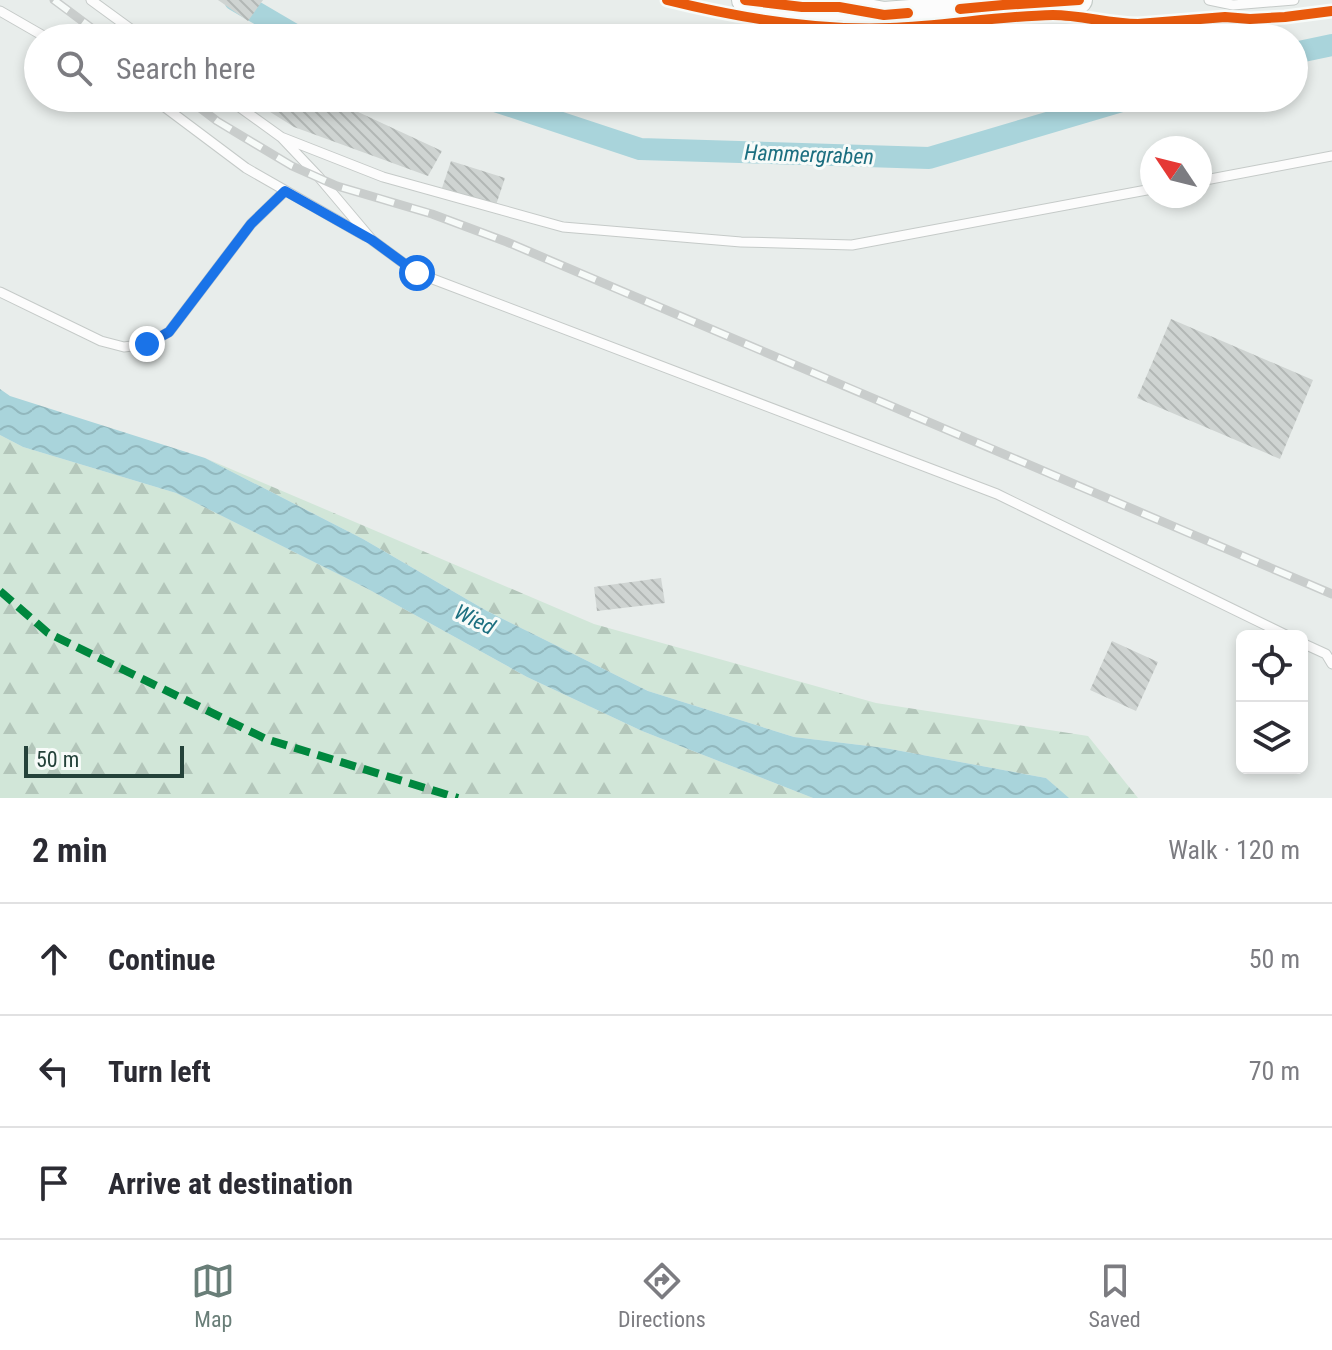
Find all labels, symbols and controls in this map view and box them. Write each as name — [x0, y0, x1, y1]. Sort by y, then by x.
search box — [24, 24, 1308, 112]
icon: search — [52, 46, 96, 90]
text: Search here — [116, 51, 256, 86]
north arrow — [1140, 136, 1212, 208]
water label: Hammergraben — [744, 140, 874, 169]
route start — [399, 255, 435, 291]
route end — [129, 326, 165, 362]
water label: Wied — [451, 599, 499, 640]
map controls — [1236, 630, 1308, 774]
button: locate — [1236, 630, 1308, 702]
button: layers — [1236, 702, 1308, 774]
scale bar — [24, 742, 184, 778]
text: 50 m — [36, 747, 79, 772]
text: 2 min — [32, 830, 108, 870]
text: Walk · 120 m — [1168, 835, 1300, 865]
icon: ahead — [32, 937, 76, 981]
text: Continue — [108, 942, 215, 977]
text: 50 m — [1249, 944, 1300, 974]
icon: left — [32, 1049, 76, 1093]
text: Turn left — [108, 1054, 211, 1089]
text: 70 m — [1249, 1056, 1300, 1086]
icon: arrive — [32, 1161, 76, 1205]
text: Arrive at destination — [108, 1166, 353, 1201]
tab: Map — [191, 1259, 235, 1332]
tab: Directions — [618, 1259, 706, 1332]
tab: Saved — [1088, 1259, 1141, 1332]

